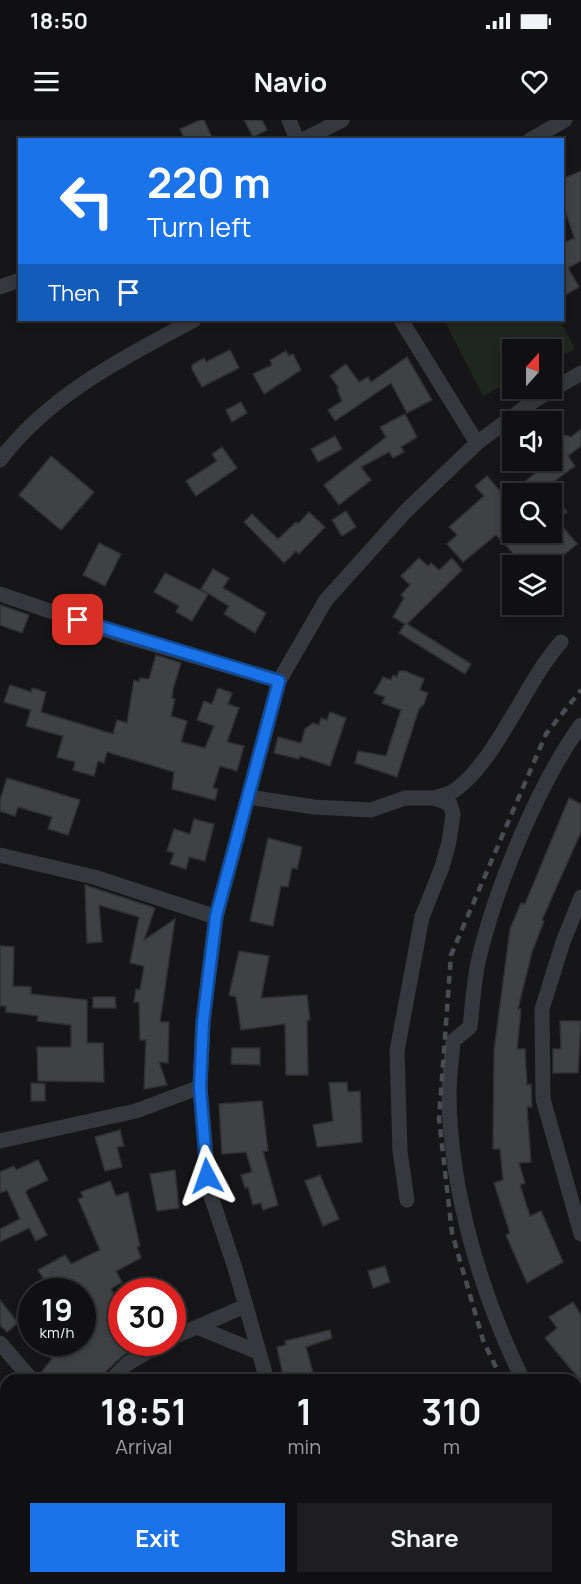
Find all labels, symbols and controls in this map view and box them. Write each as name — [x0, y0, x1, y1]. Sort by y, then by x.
text: 18:50 — [30, 6, 88, 36]
text: Navio — [254, 63, 327, 100]
icon: menu — [30, 65, 63, 98]
icon: heart — [518, 65, 551, 98]
text: 220 m — [147, 153, 271, 211]
icon: left — [48, 162, 126, 240]
text: Turn left — [147, 208, 251, 245]
icon: arrive — [112, 276, 145, 309]
text: Then — [48, 278, 100, 308]
north arrow — [502, 339, 562, 399]
map controls — [502, 339, 562, 615]
button: sound — [502, 411, 562, 471]
button: search — [502, 483, 562, 543]
button: layers — [502, 555, 562, 615]
pin — [52, 594, 103, 645]
icon: arrive — [61, 603, 94, 636]
position arrow — [175, 1144, 239, 1208]
speed limit sign: 30 — [108, 1278, 186, 1356]
text: 19 — [41, 1289, 73, 1330]
text: km/h — [40, 1322, 74, 1343]
text: 18:51 — [100, 1387, 187, 1436]
text: 1 — [296, 1387, 312, 1436]
text: 310 — [421, 1387, 482, 1436]
text: Arrival — [115, 1433, 172, 1460]
text: min — [288, 1433, 321, 1460]
text: m — [443, 1433, 460, 1460]
button: Exit — [30, 1503, 285, 1572]
button: Share — [297, 1503, 552, 1572]

